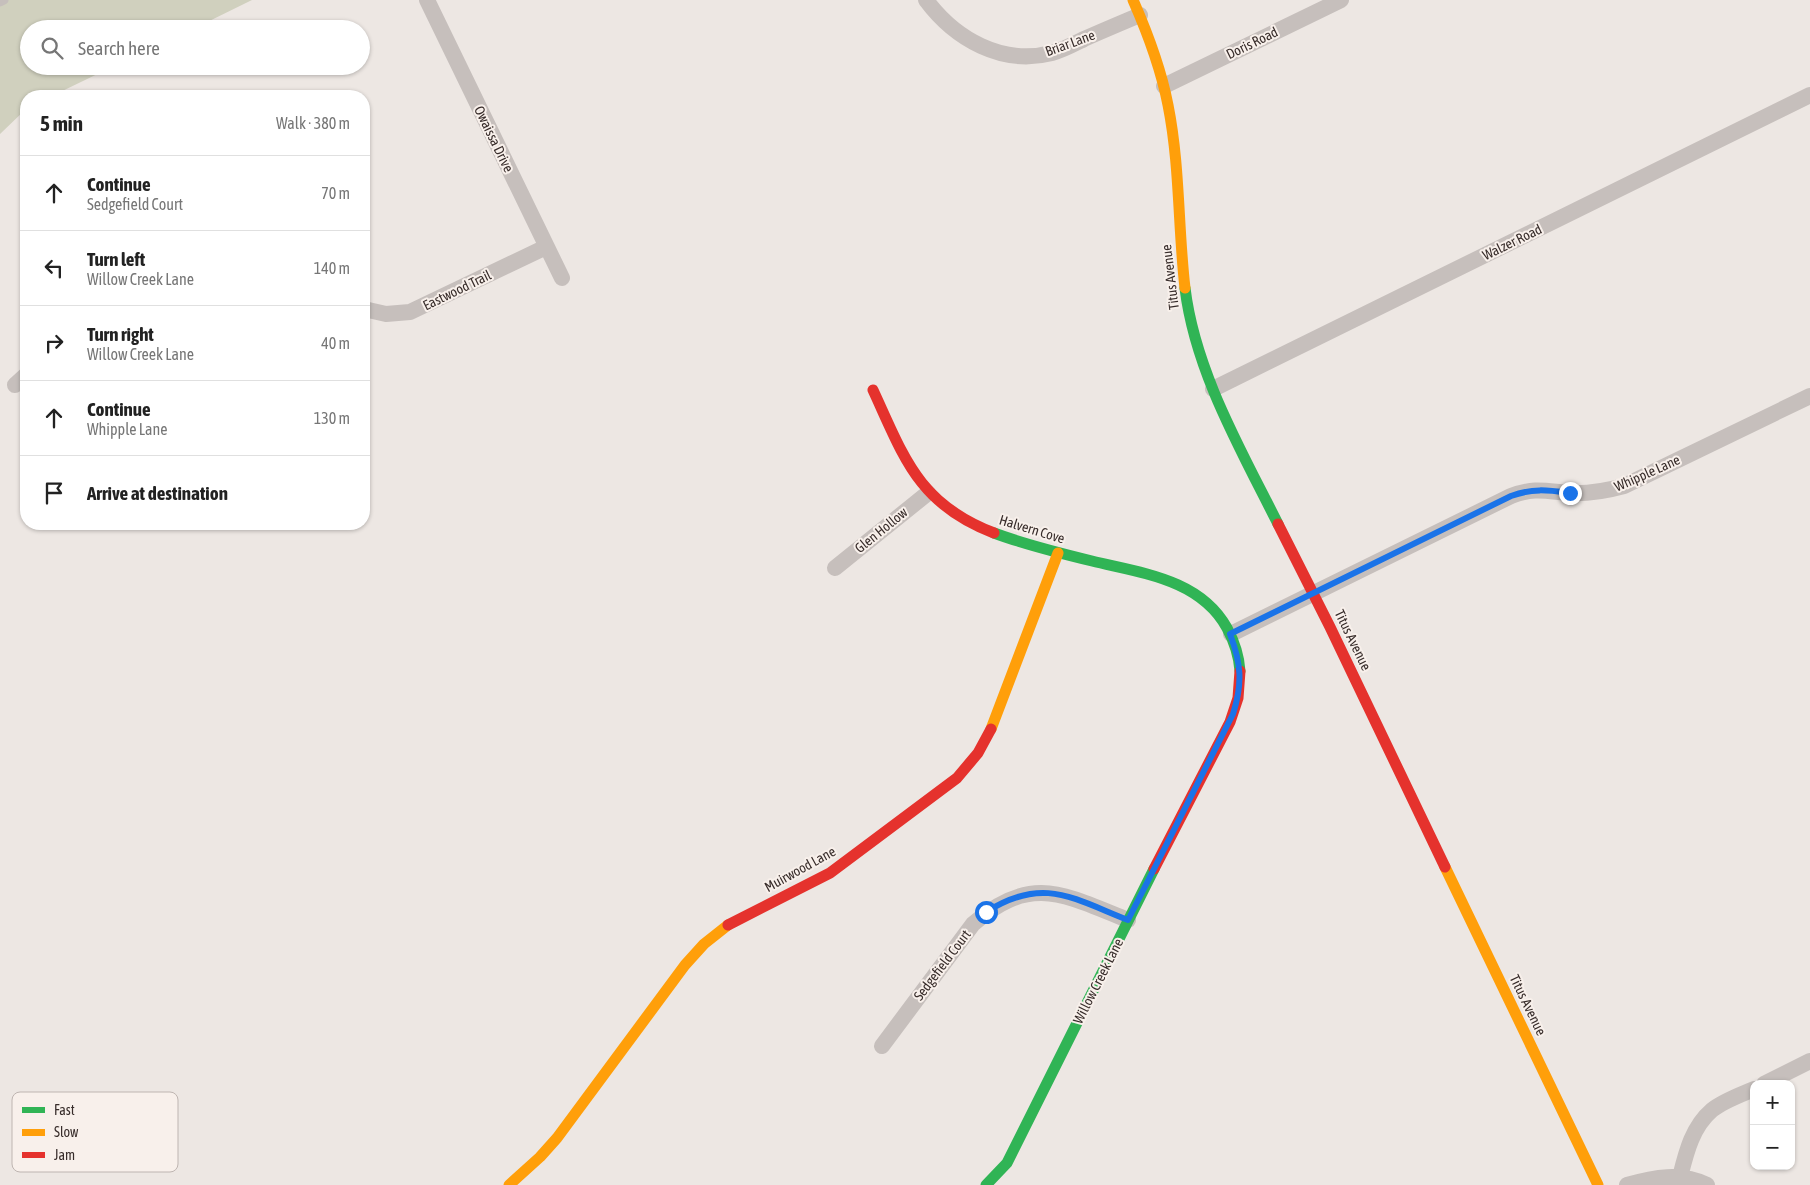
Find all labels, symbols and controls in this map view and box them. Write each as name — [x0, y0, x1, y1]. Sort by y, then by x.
search box — [20, 20, 370, 75]
street label: Doris Road — [1224, 24, 1280, 62]
street label: Briar Lane — [1043, 27, 1097, 59]
icon: search — [38, 34, 66, 62]
text: Search here — [78, 37, 160, 59]
street label: Owaissa Drive — [471, 103, 517, 175]
text: 5 min — [40, 111, 83, 135]
text: Walk · 380 m — [276, 114, 350, 132]
text: Continue — [87, 173, 151, 195]
icon: ahead — [40, 179, 68, 207]
text: 70 m — [321, 184, 350, 202]
text: Sedgefield Court — [87, 195, 183, 213]
street label: Walzer Road — [1480, 221, 1544, 263]
street label: Titus Avenue — [1158, 244, 1182, 310]
text: Turn left — [87, 248, 145, 270]
icon: left — [40, 254, 68, 282]
text: 140 m — [314, 259, 350, 277]
street label: Eastwood Trail — [420, 266, 494, 313]
text: Willow Creek Lane — [87, 270, 194, 288]
text: Turn right — [87, 323, 154, 345]
icon: right — [40, 329, 68, 357]
text: 40 m — [321, 334, 350, 352]
text: Willow Creek Lane — [87, 345, 194, 363]
text: Continue — [87, 398, 151, 420]
icon: ahead — [40, 404, 68, 432]
text: 130 m — [314, 409, 350, 427]
text: Whipple Lane — [87, 420, 167, 438]
street label: Whipple Lane — [1612, 451, 1682, 495]
icon: arrive — [40, 479, 68, 507]
text: Arrive at destination — [87, 482, 228, 504]
route end — [1559, 482, 1582, 505]
street label: Glen Hollow — [852, 504, 911, 556]
street label: Halvern Cove — [997, 511, 1067, 547]
street label: Titus Avenue — [1331, 607, 1375, 673]
street label: Muirwood Lane — [762, 843, 838, 895]
route start — [975, 901, 998, 924]
street label: Sedgefield Court — [910, 927, 974, 1003]
street label: Willow Creek Lane — [1070, 936, 1126, 1026]
street label: Titus Avenue — [1506, 972, 1550, 1038]
map controls — [1750, 1080, 1795, 1170]
button: + — [1750, 1080, 1795, 1125]
legend — [12, 1092, 178, 1172]
text: Fast — [54, 1102, 75, 1118]
text: Slow — [54, 1124, 79, 1140]
button: − — [1750, 1125, 1795, 1170]
text: Jam — [54, 1147, 75, 1163]

